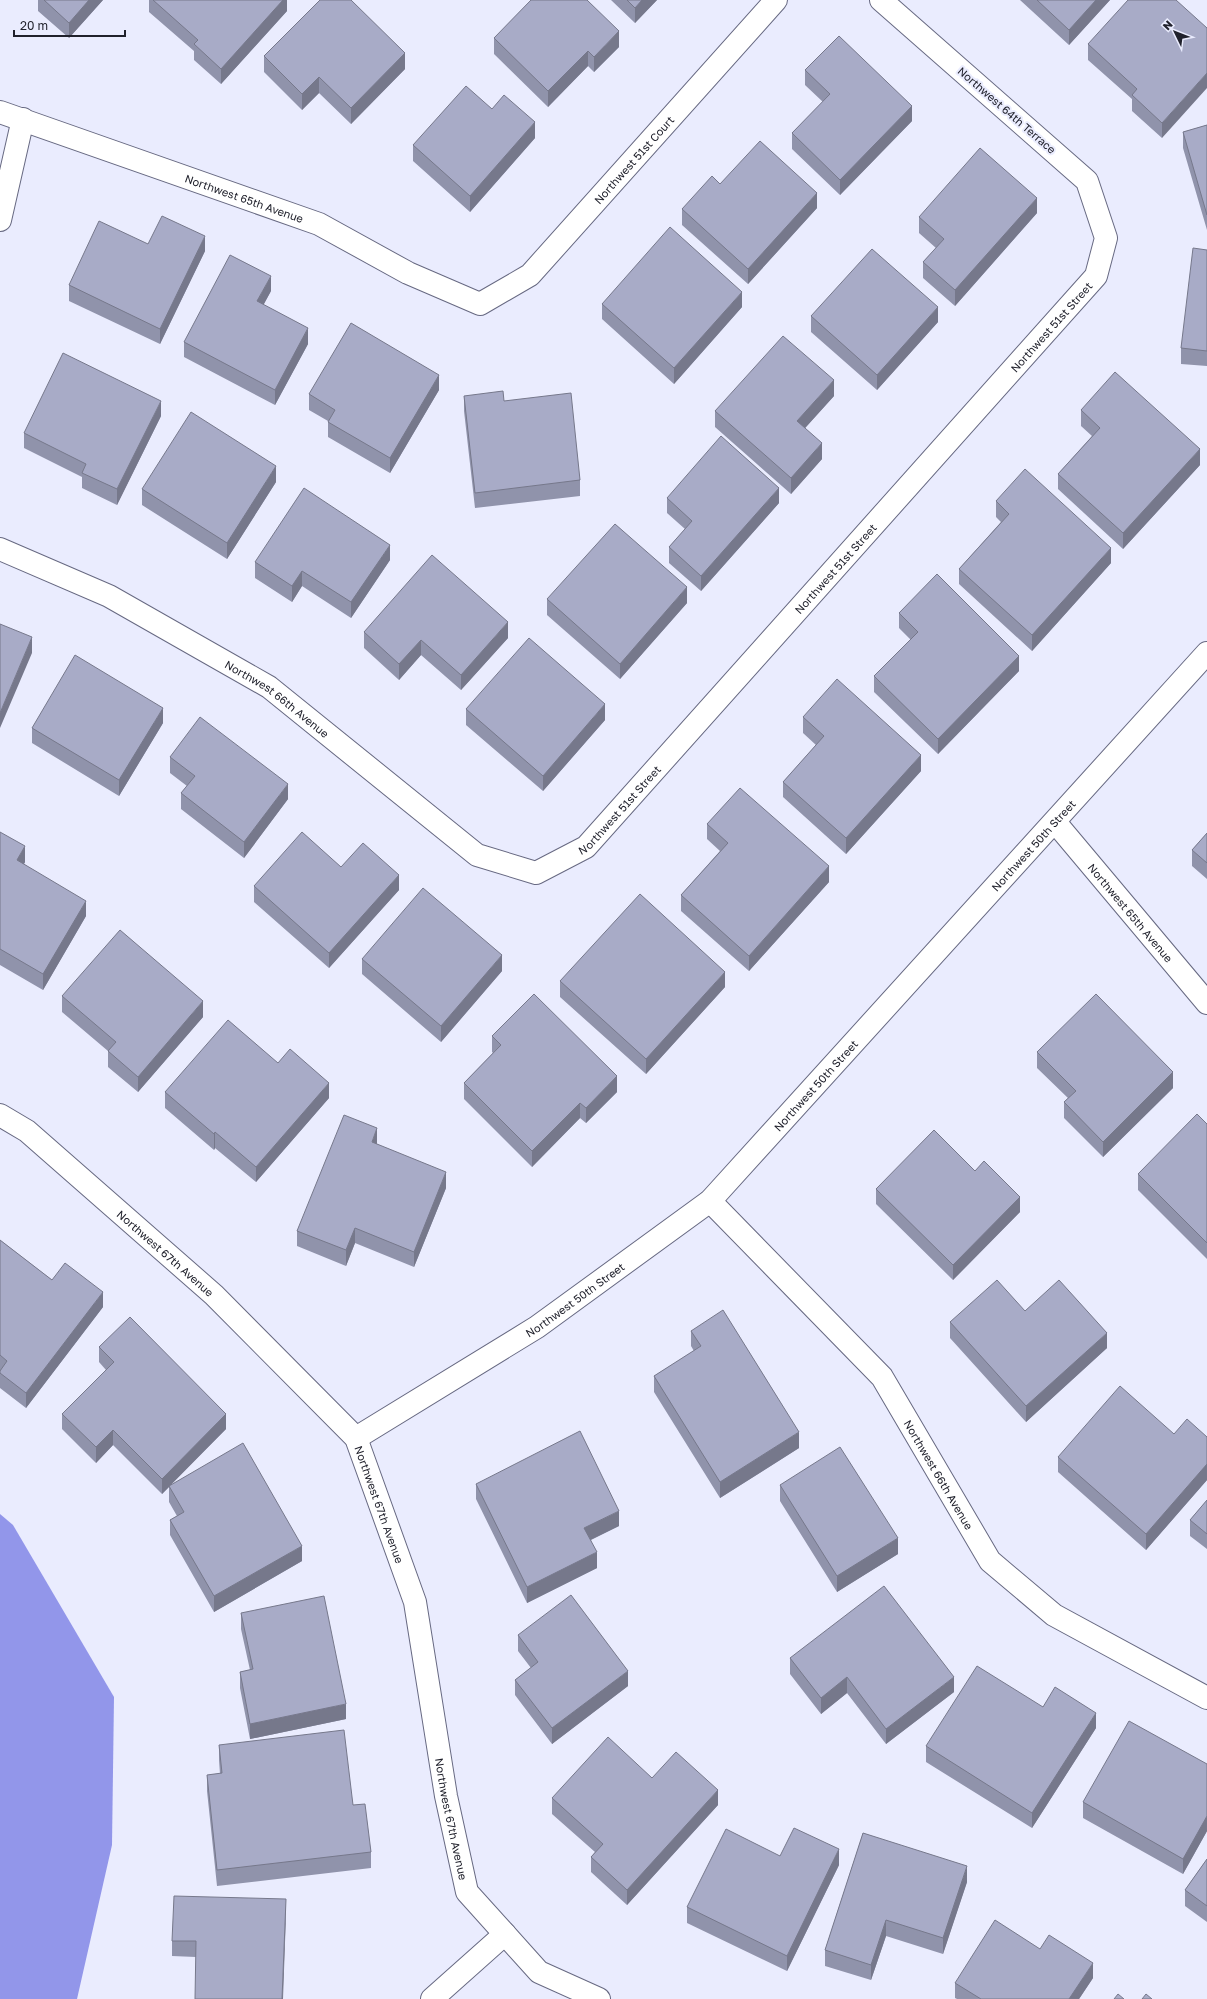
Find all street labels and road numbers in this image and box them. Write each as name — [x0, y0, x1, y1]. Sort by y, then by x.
street label: Northwest 64th Terrace — [955, 64, 1059, 156]
street label: Northwest 51st Court — [591, 113, 676, 206]
street label: Northwest 65th Avenue — [183, 171, 305, 225]
street label: Northwest 51st Street — [1007, 279, 1094, 374]
street label: Northwest 51st Street — [791, 521, 879, 616]
street label: Northwest 66th Avenue — [223, 657, 332, 740]
street label: Northwest 51st Street — [576, 762, 663, 857]
street label: Northwest 50th Street — [988, 797, 1078, 893]
street label: Northwest 65th Avenue — [1086, 860, 1176, 964]
street label: Northwest 50th Street — [771, 1037, 860, 1133]
street label: Northwest 67th Avenue — [115, 1207, 217, 1299]
street label: Northwest 50th Street — [523, 1259, 626, 1339]
street label: Northwest 66th Avenue — [902, 1417, 976, 1532]
street label: Northwest 67th Avenue — [353, 1444, 407, 1565]
street label: Northwest 67th Avenue — [434, 1757, 471, 1881]

